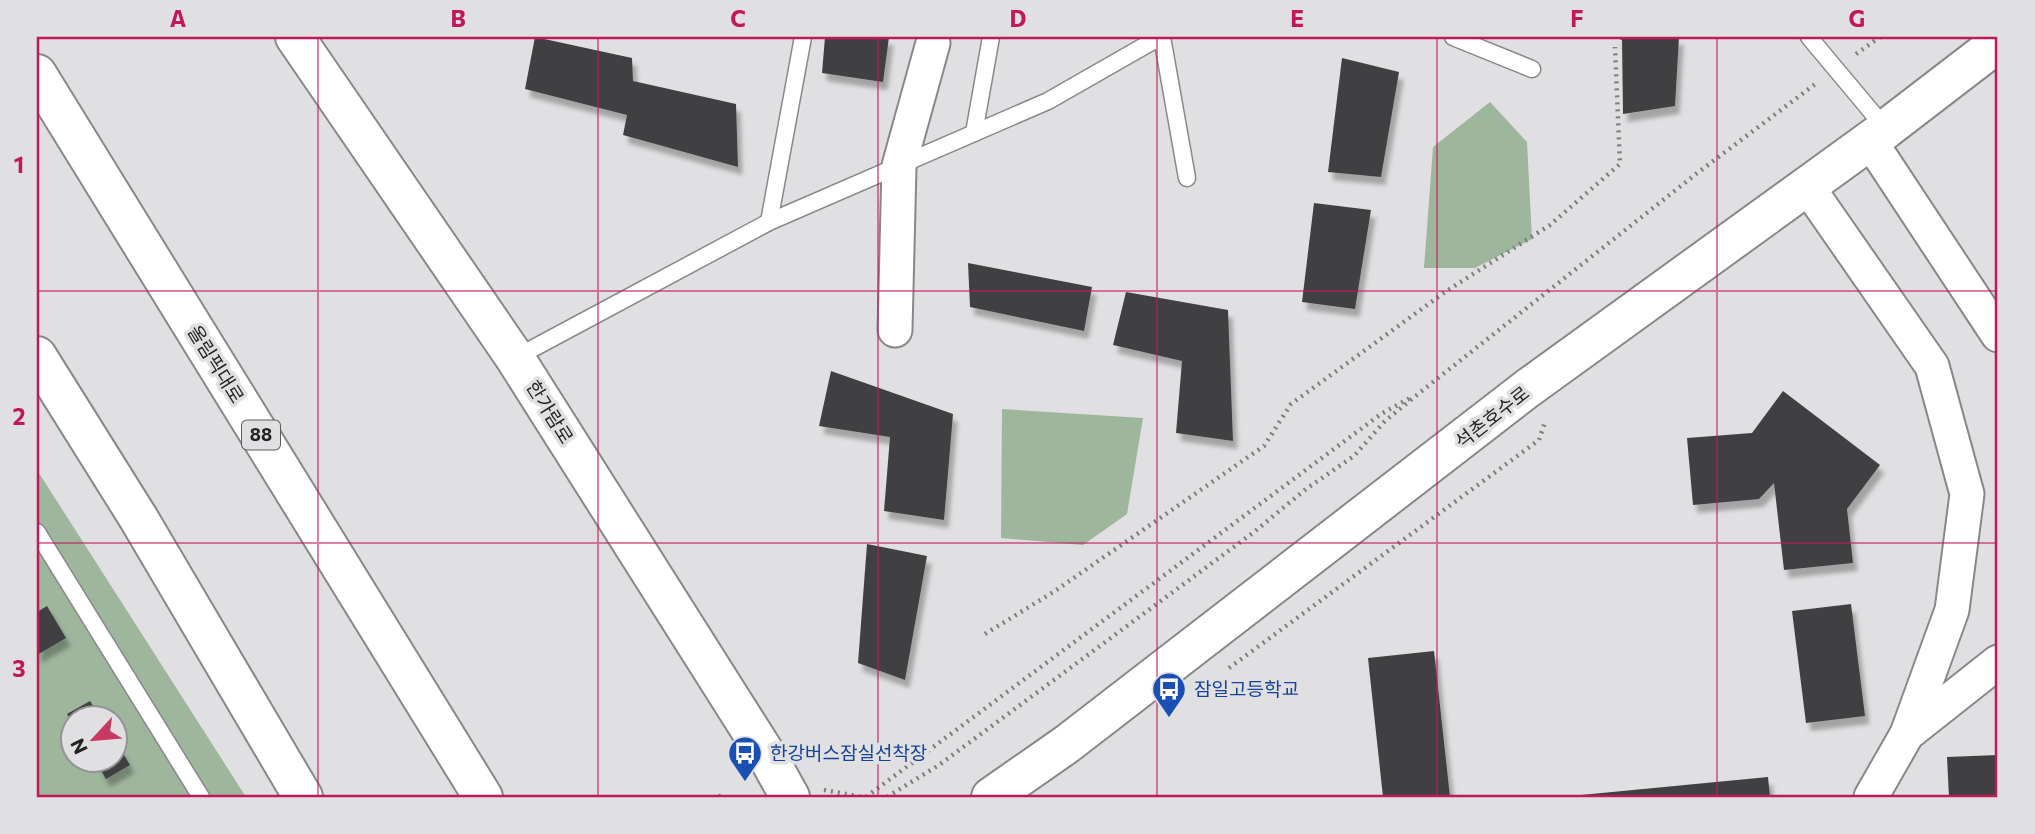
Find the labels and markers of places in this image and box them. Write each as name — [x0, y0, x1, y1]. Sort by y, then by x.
bus stop icon: 잠일고등학교 — [1150, 670, 1188, 719]
place label: 잠일고등학교 — [1194, 677, 1299, 700]
bus stop icon: 한강버스잠실선착장 — [726, 734, 764, 783]
place label: 한강버스잠실선착장 — [770, 741, 927, 764]

